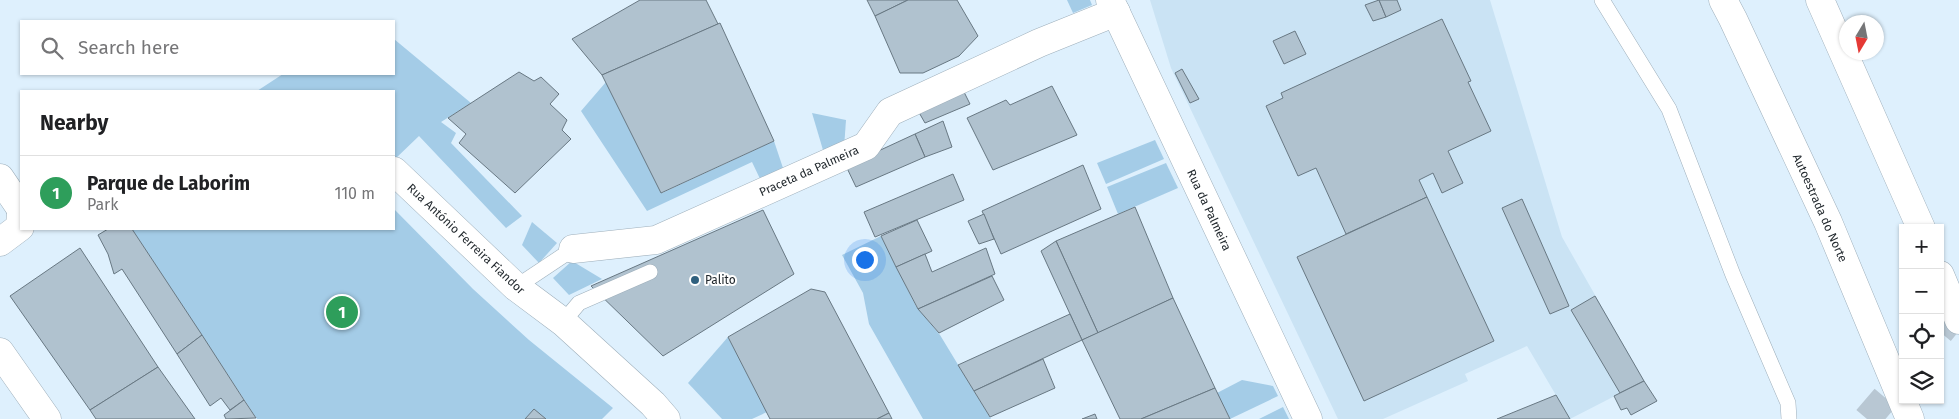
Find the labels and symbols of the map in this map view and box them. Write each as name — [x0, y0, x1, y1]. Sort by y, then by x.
north arrow — [1839, 15, 1884, 60]
street label: Praceta da Palmeira — [757, 143, 861, 199]
street label: Autoestrada do Norte — [1790, 152, 1850, 264]
street label: Rua da Palmeira — [1184, 167, 1234, 253]
street label: Rua António Ferreira Fiandor — [404, 181, 528, 297]
your location — [852, 247, 878, 273]
place label: Palito — [705, 273, 736, 287]
marker: Palito — [689, 274, 701, 286]
pin: 1 — [326, 293, 358, 331]

